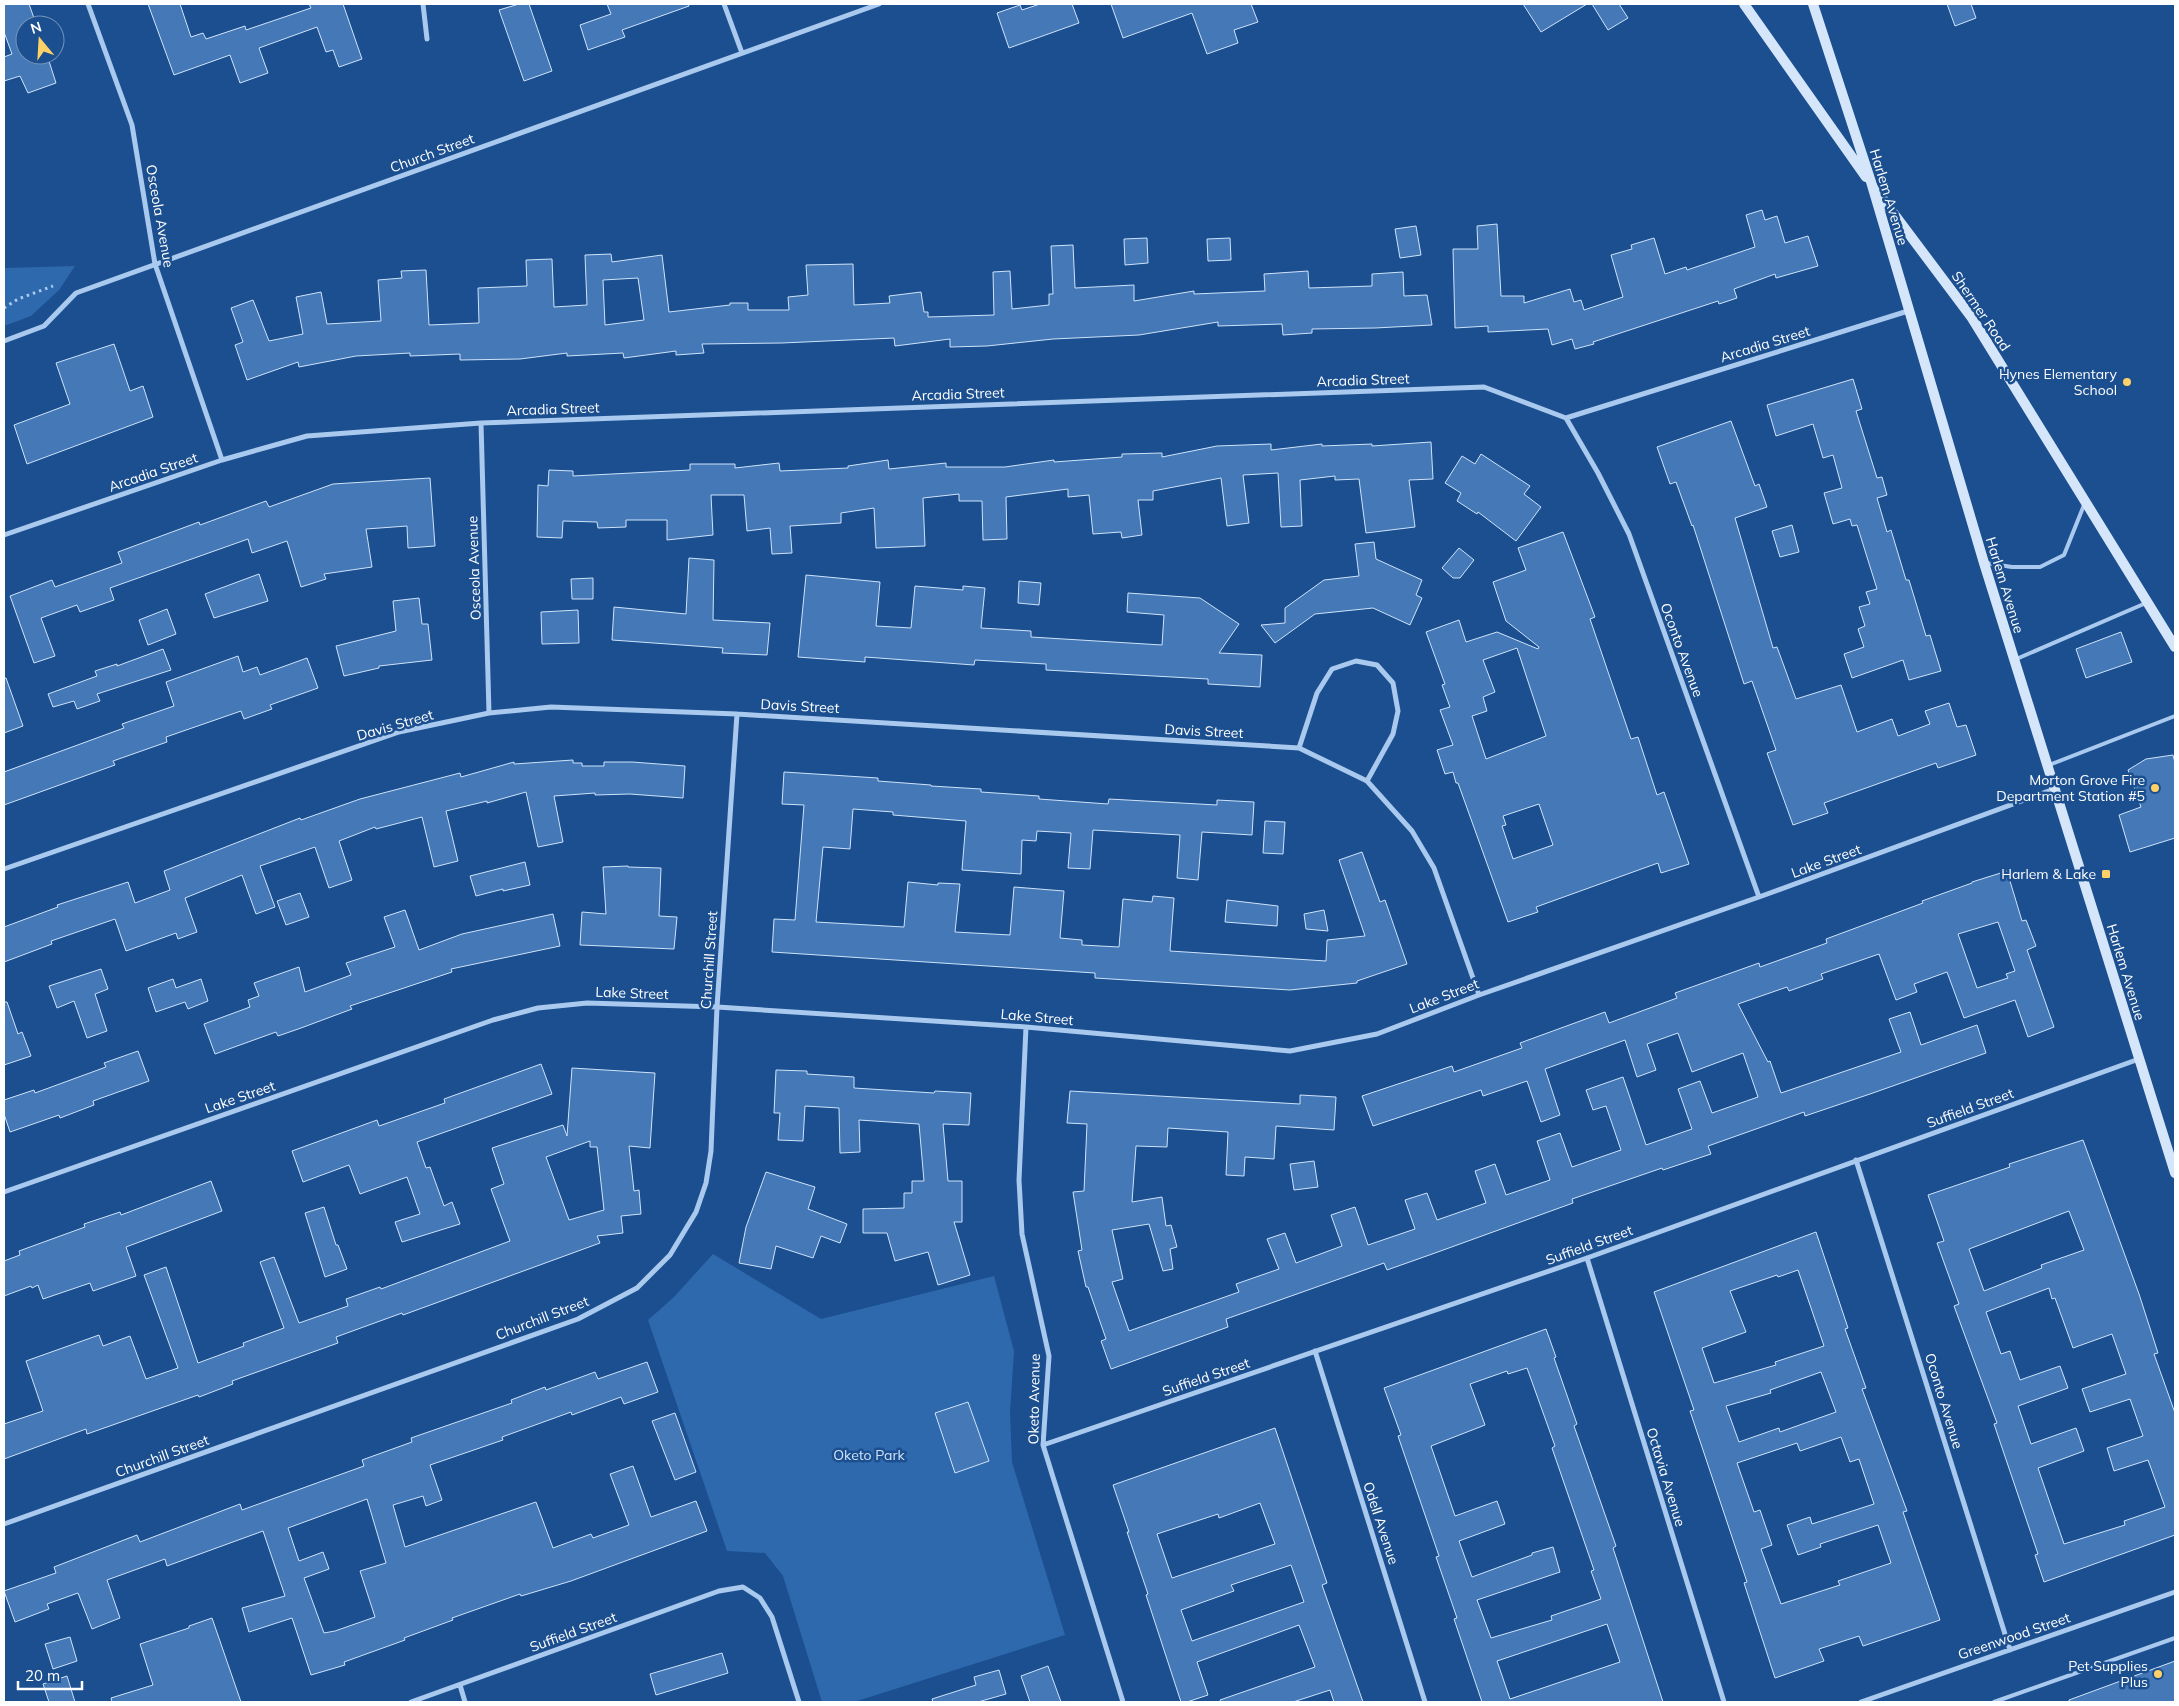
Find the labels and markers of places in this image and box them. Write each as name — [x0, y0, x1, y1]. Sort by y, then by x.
place label: Hynes Elementary School — [1999, 365, 2118, 399]
marker: Hynes Elementary School — [2121, 376, 2133, 388]
place label: Morton Grove Fire Department Station #5 — [1996, 771, 2145, 805]
marker: Morton Grove Fire Department Station #5 — [2149, 782, 2161, 794]
place label: Harlem & Lake — [2001, 865, 2096, 883]
marker: Harlem & Lake — [2100, 868, 2112, 880]
place label: Pet Supplies Plus — [2068, 1657, 2148, 1691]
marker: Pet Supplies Plus — [2152, 1668, 2164, 1680]

